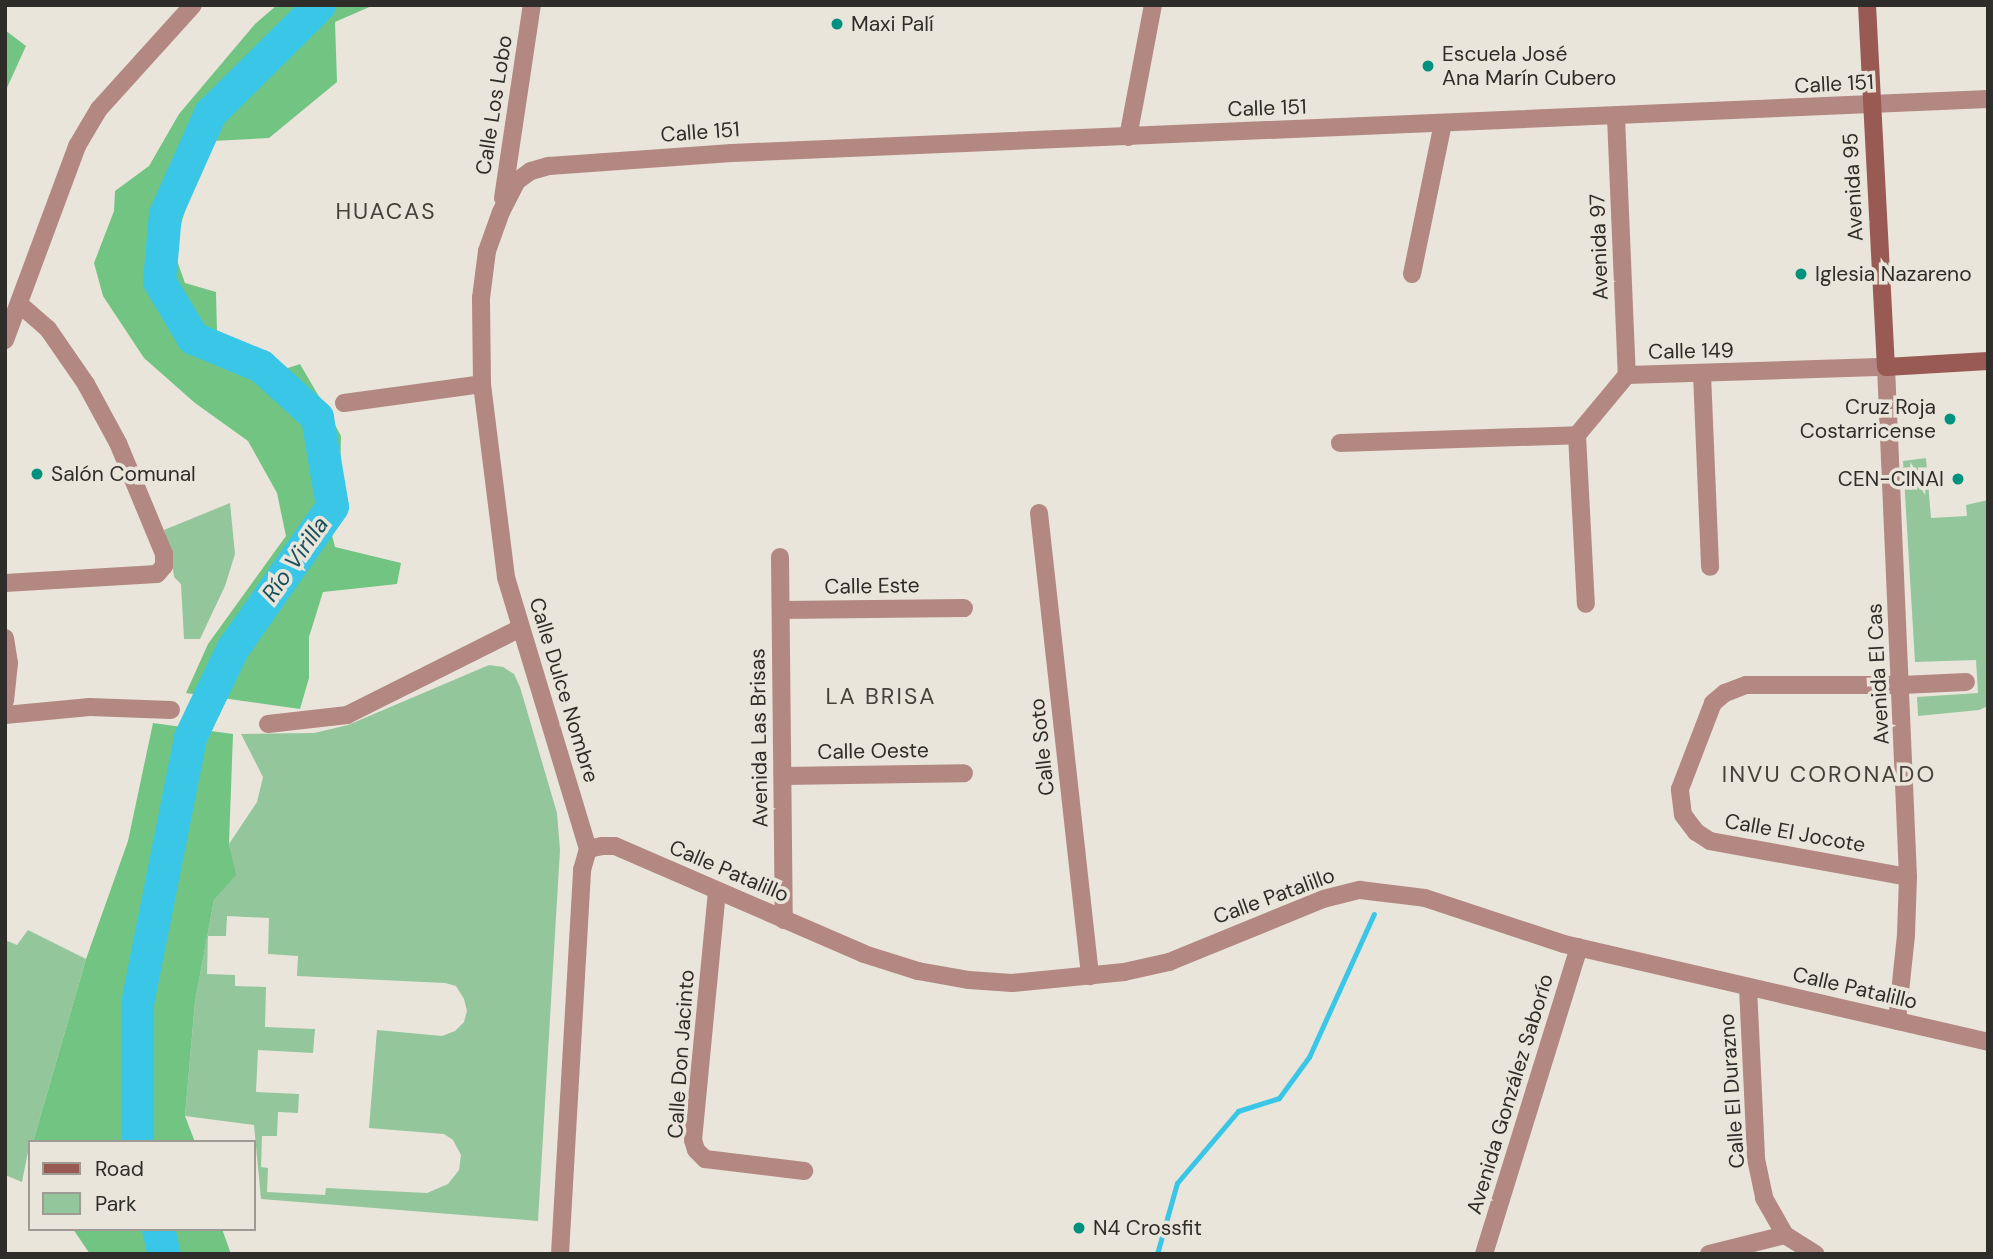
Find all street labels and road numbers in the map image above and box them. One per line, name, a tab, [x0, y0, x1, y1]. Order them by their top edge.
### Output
street label: Calle Los Lobo	[471, 33, 517, 177]
street label: Calle 151	[1794, 69, 1874, 99]
street label: Calle 151	[1227, 94, 1307, 122]
street label: Calle 151	[660, 117, 740, 147]
street label: Avenida 95	[1838, 132, 1868, 242]
street label: Avenida 97	[1585, 193, 1613, 301]
street label: Calle 149	[1648, 338, 1734, 364]
street label: Calle Este	[824, 573, 920, 599]
street label: Calle Dulce Nombre	[524, 594, 604, 786]
street label: Avenida El Cas	[1862, 603, 1894, 745]
street label: Avenida Las Brisas	[745, 648, 773, 828]
street label: Calle Soto	[1024, 697, 1060, 797]
street label: Calle Oeste	[817, 737, 929, 765]
street label: Calle El Jocote	[1723, 808, 1867, 858]
street label: Calle Patalillo	[665, 835, 793, 907]
street label: Calle Patalillo	[1210, 862, 1338, 930]
street label: Calle Patalillo	[1790, 961, 1920, 1015]
street label: Calle Don Jacinto	[663, 969, 699, 1139]
street label: Avenida González Saborío	[1461, 971, 1559, 1217]
street label: Calle El Durazno	[1714, 1013, 1750, 1169]

